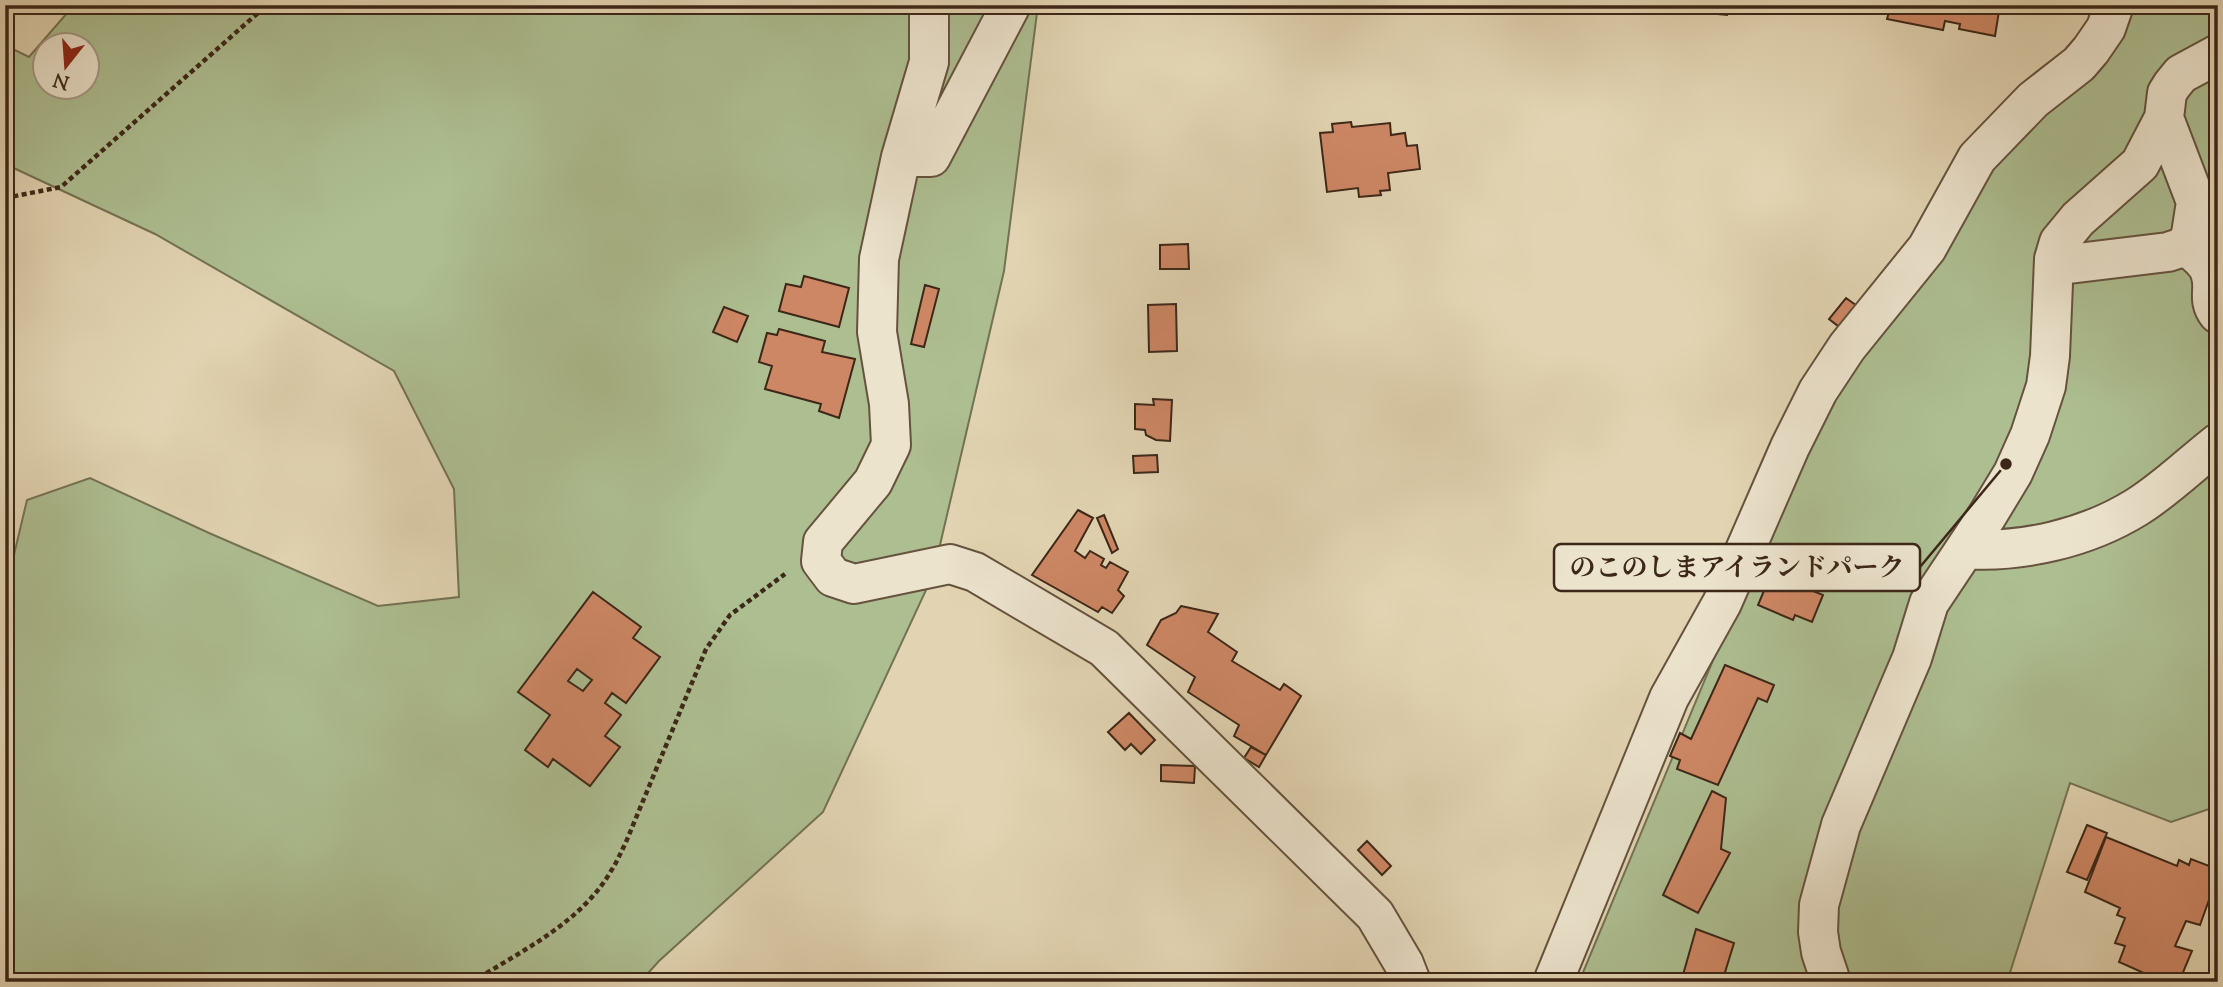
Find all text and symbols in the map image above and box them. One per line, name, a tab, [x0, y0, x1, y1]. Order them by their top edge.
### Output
north arrow	[32, 32, 102, 102]
text: N	[51, 65, 73, 95]
callout: のこのしまアイランドパーク	[1554, 544, 1920, 591]
text: のこのしまアイランドパーク	[1569, 551, 1905, 588]

